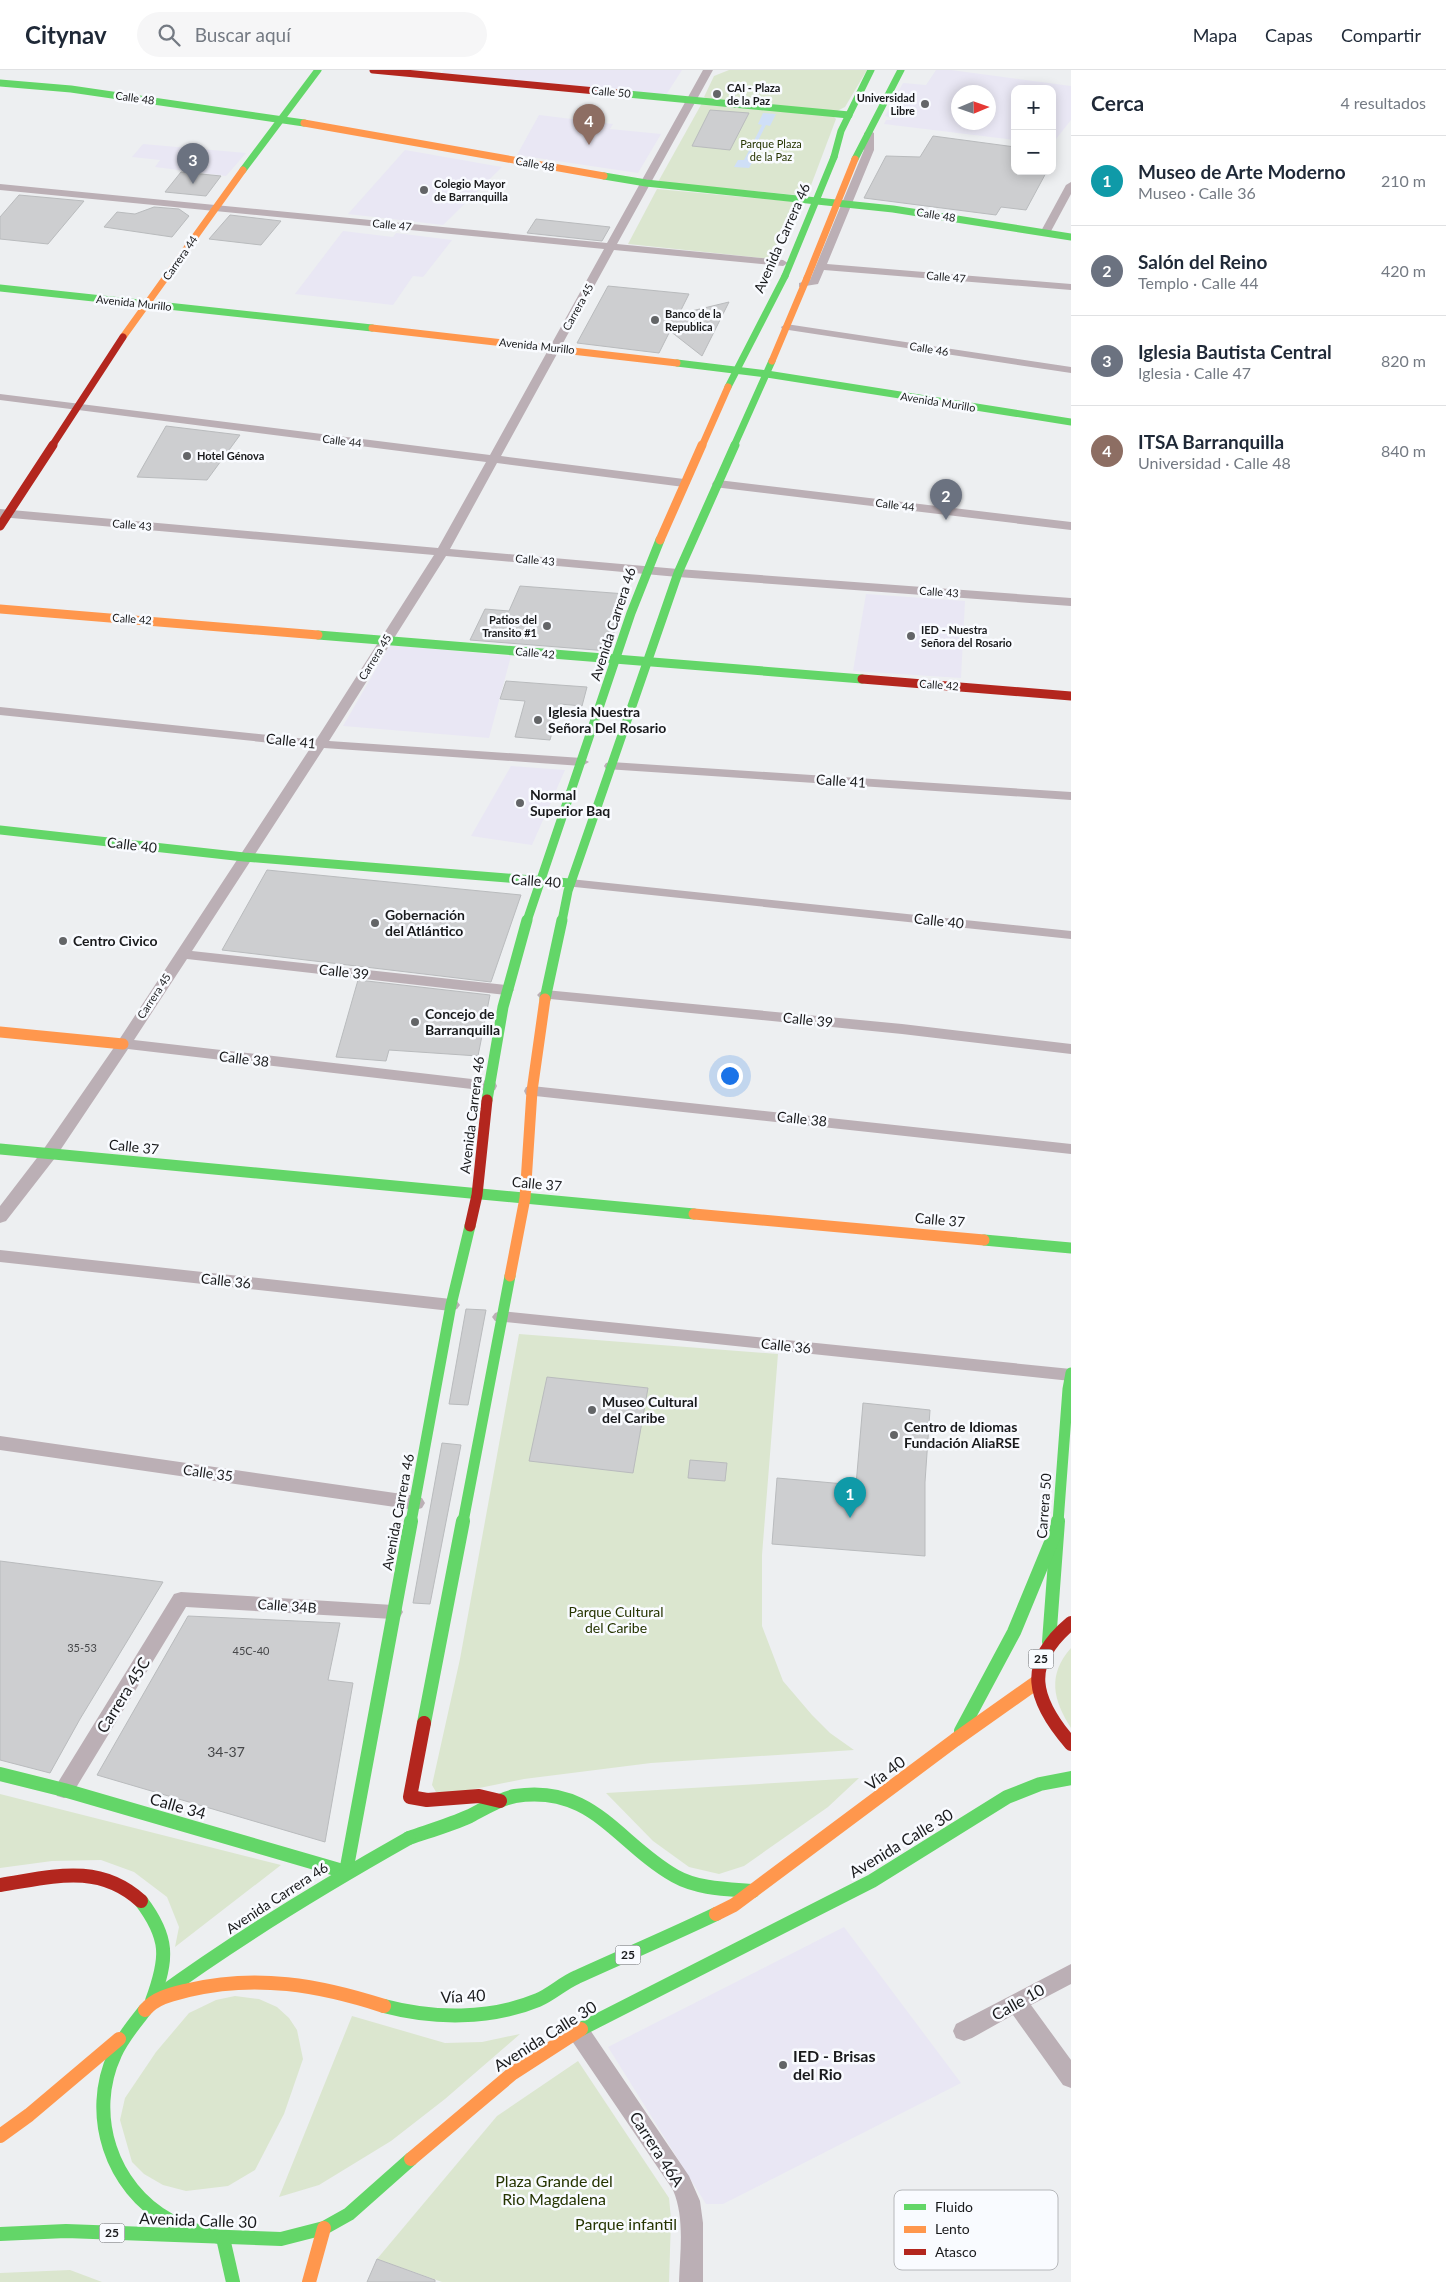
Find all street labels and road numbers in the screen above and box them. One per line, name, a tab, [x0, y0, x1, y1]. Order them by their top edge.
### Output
street label: Calle 50	[591, 83, 632, 100]
street label: Calle 48	[115, 88, 155, 107]
street label: Calle 48	[515, 154, 556, 173]
street label: Avenida Carrera 46	[750, 180, 813, 295]
street label: Calle 48	[916, 205, 957, 224]
street label: Calle 47	[372, 216, 412, 233]
street label: Carrera 44	[160, 232, 200, 282]
street label: Calle 47	[926, 268, 966, 285]
street label: Carrera 45	[559, 281, 596, 332]
street label: Avenida Murillo	[96, 292, 172, 313]
street label: Avenida Murillo	[499, 335, 575, 356]
street label: Calle 46	[909, 339, 950, 358]
street label: Avenida Murillo	[900, 389, 977, 414]
street label: Calle 44	[322, 432, 363, 449]
street label: Calle 44	[875, 496, 916, 513]
street label: Calle 43	[112, 516, 152, 533]
street label: Calle 43	[515, 551, 555, 568]
street label: Avenida Carrera 46	[586, 565, 639, 683]
street label: Calle 43	[919, 584, 959, 599]
street label: Calle 42	[112, 611, 152, 626]
street label: Carrera 45	[355, 632, 394, 682]
street label: Calle 42	[515, 644, 555, 661]
street label: Calle 42	[919, 677, 959, 692]
street label: Calle 41	[265, 729, 317, 752]
street label: Calle 41	[815, 770, 867, 791]
street label: Calle 40	[106, 833, 158, 856]
street label: Calle 40	[510, 870, 562, 891]
street label: Calle 40	[913, 909, 965, 932]
street label: Calle 39	[318, 960, 370, 983]
street label: Carrera 45	[134, 971, 173, 1021]
street label: Calle 39	[782, 1008, 834, 1031]
street label: Calle 38	[218, 1047, 270, 1070]
street label: Avenida Carrera 46	[456, 1055, 487, 1175]
street label: Calle 38	[776, 1107, 828, 1130]
street label: Calle 37	[108, 1135, 160, 1158]
street label: Calle 37	[511, 1173, 563, 1194]
street label: Calle 37	[914, 1209, 966, 1230]
street label: Calle 36	[200, 1269, 252, 1292]
street label: Calle 36	[760, 1334, 812, 1357]
street label: Avenida Carrera 46	[378, 1452, 417, 1572]
street label: Calle 35	[182, 1461, 234, 1484]
street label: Carrera 50	[1033, 1473, 1054, 1539]
street label: Calle 34B	[257, 1595, 317, 1616]
road number: 25	[1028, 1650, 1054, 1668]
street label: Carrera 45C	[92, 1653, 153, 1736]
street label: Vía 40	[861, 1751, 908, 1794]
street label: Calle 34	[148, 1788, 208, 1823]
street label: Avenida Calle 30	[845, 1804, 956, 1881]
street label: Avenida Carrera 46	[223, 1858, 331, 1937]
road number: 25	[616, 1946, 640, 1964]
street label: Calle 10	[988, 1979, 1047, 2024]
street label: Vía 40	[440, 1985, 486, 2006]
street label: Avenida Calle 30	[490, 1996, 600, 2075]
street label: Carrera 46A	[626, 2108, 689, 2190]
street label: Avenida Calle 30	[139, 2208, 257, 2231]
road number: 25	[100, 2224, 124, 2242]

